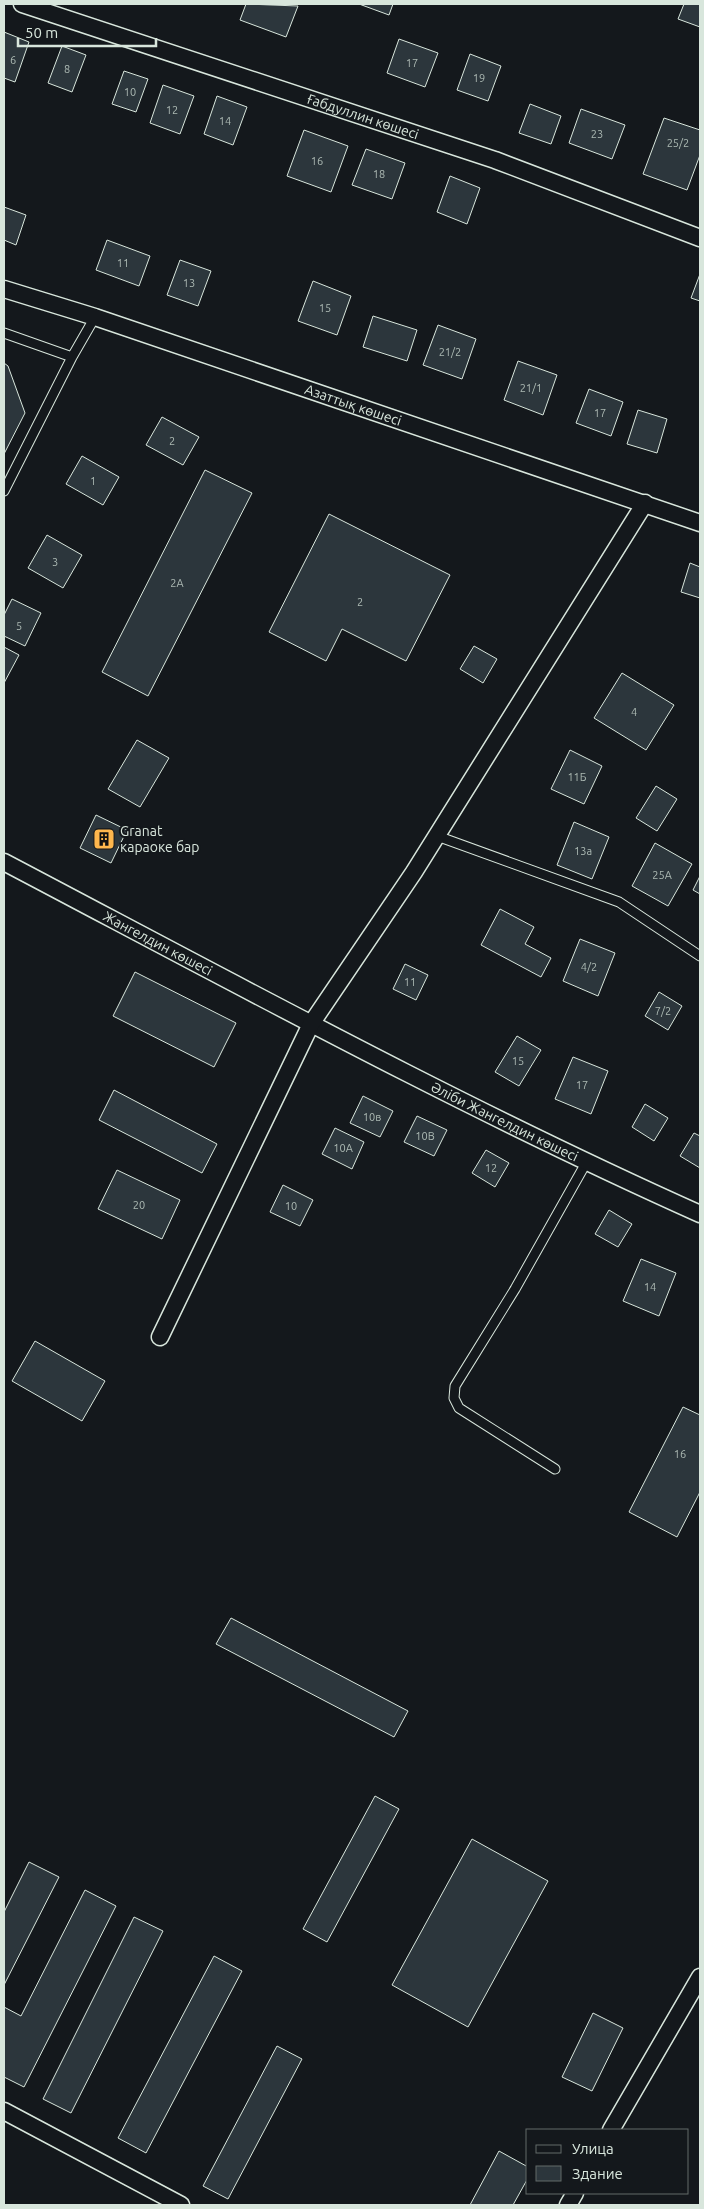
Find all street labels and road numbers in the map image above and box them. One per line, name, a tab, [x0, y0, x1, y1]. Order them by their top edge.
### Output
street label: Ғабдуллин көшесі	[305, 91, 421, 142]
street label: Азаттық көшесі	[303, 381, 404, 429]
street label: Жангелдин көшесі	[101, 908, 215, 979]
street label: Әліби Жангелдин көшесі	[428, 1079, 581, 1165]

